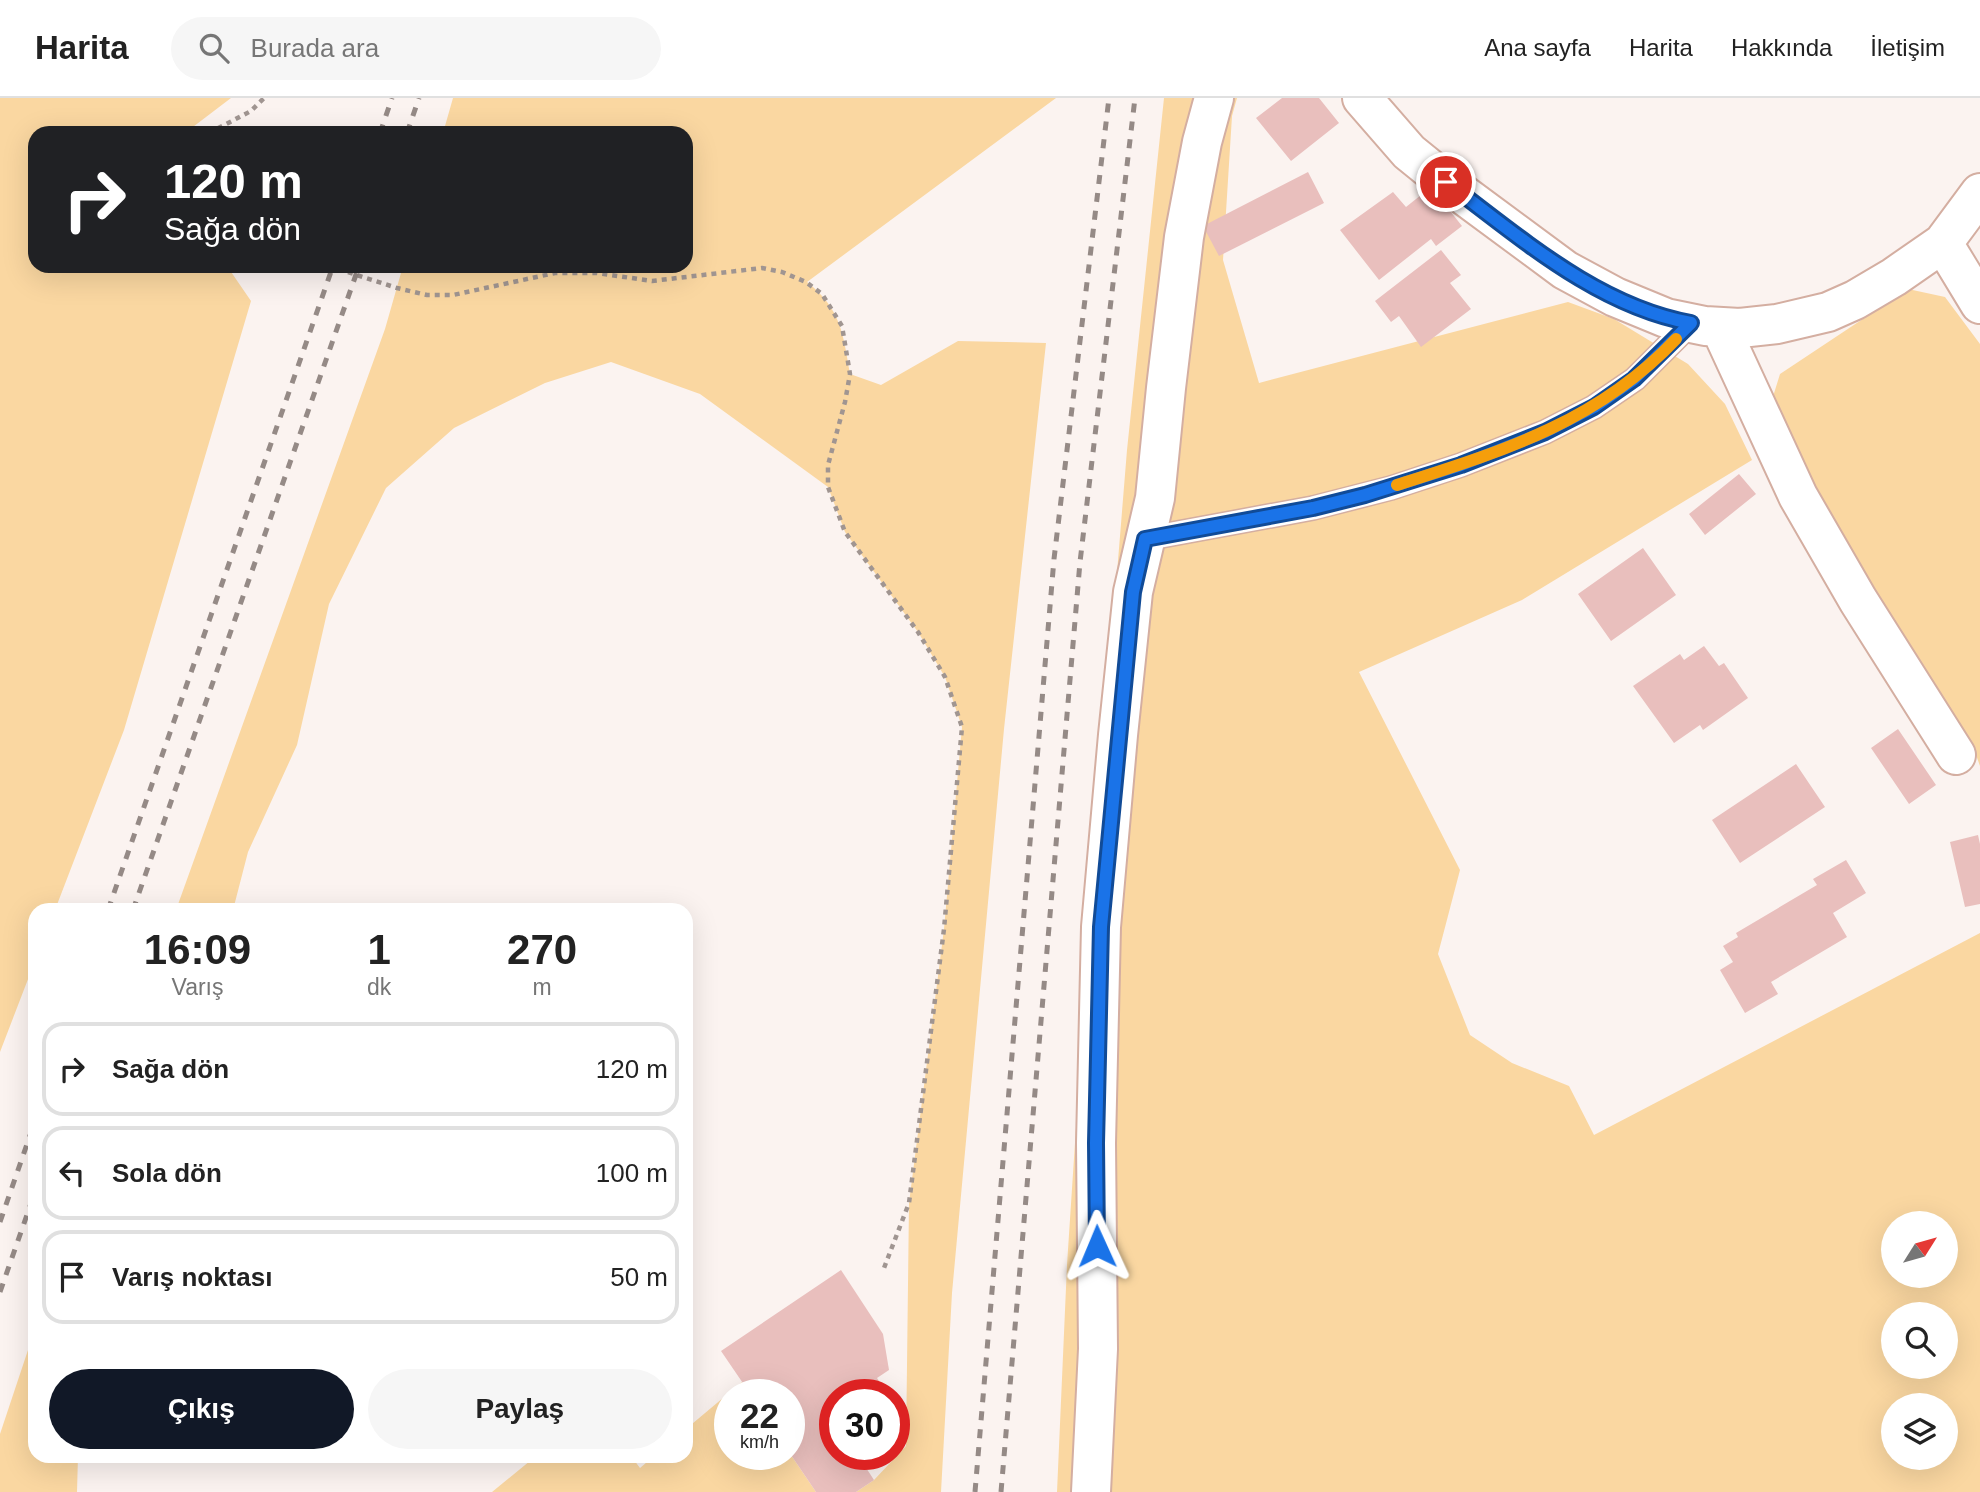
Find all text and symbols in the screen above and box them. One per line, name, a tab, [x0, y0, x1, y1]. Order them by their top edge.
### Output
search box	[171, 17, 661, 80]
text: Harita	[35, 29, 129, 66]
icon: search	[195, 29, 233, 67]
text: Burada ara	[251, 33, 379, 63]
text: Ana sayfa	[1484, 34, 1591, 61]
text: Harita	[1629, 34, 1693, 61]
text: Hakkında	[1731, 34, 1832, 61]
text: İletişim	[1870, 34, 1945, 61]
pin	[1416, 152, 1476, 212]
icon: right	[49, 154, 140, 245]
text: 120 m	[164, 154, 303, 208]
icon: arrive	[1427, 163, 1465, 201]
text: Sağa dön	[164, 211, 301, 247]
text: 16:09	[144, 926, 251, 973]
text: 1	[367, 926, 391, 973]
text: 270	[507, 926, 577, 973]
text: Varış	[172, 974, 224, 1000]
text: dk	[367, 974, 391, 1000]
text: m	[533, 974, 552, 1000]
icon: right	[53, 1050, 91, 1088]
text: Sağa dön	[112, 1054, 229, 1084]
text: 120 m	[596, 1054, 668, 1084]
icon: left	[53, 1154, 91, 1192]
text: Sola dön	[112, 1158, 222, 1188]
text: 100 m	[596, 1158, 668, 1188]
position arrow	[1060, 1209, 1134, 1283]
north arrow	[1881, 1211, 1958, 1288]
map controls	[1881, 1211, 1958, 1470]
icon: arrive	[53, 1258, 91, 1296]
text: Varış noktası	[112, 1262, 272, 1292]
text: 50 m	[610, 1262, 668, 1292]
button: search	[1881, 1302, 1958, 1379]
button: Çıkış	[49, 1369, 354, 1449]
button: Paylaş	[368, 1369, 672, 1449]
speed limit sign: 30	[819, 1379, 910, 1470]
button: layers	[1881, 1393, 1958, 1470]
text: 22	[740, 1396, 779, 1435]
text: km/h	[740, 1432, 779, 1452]

